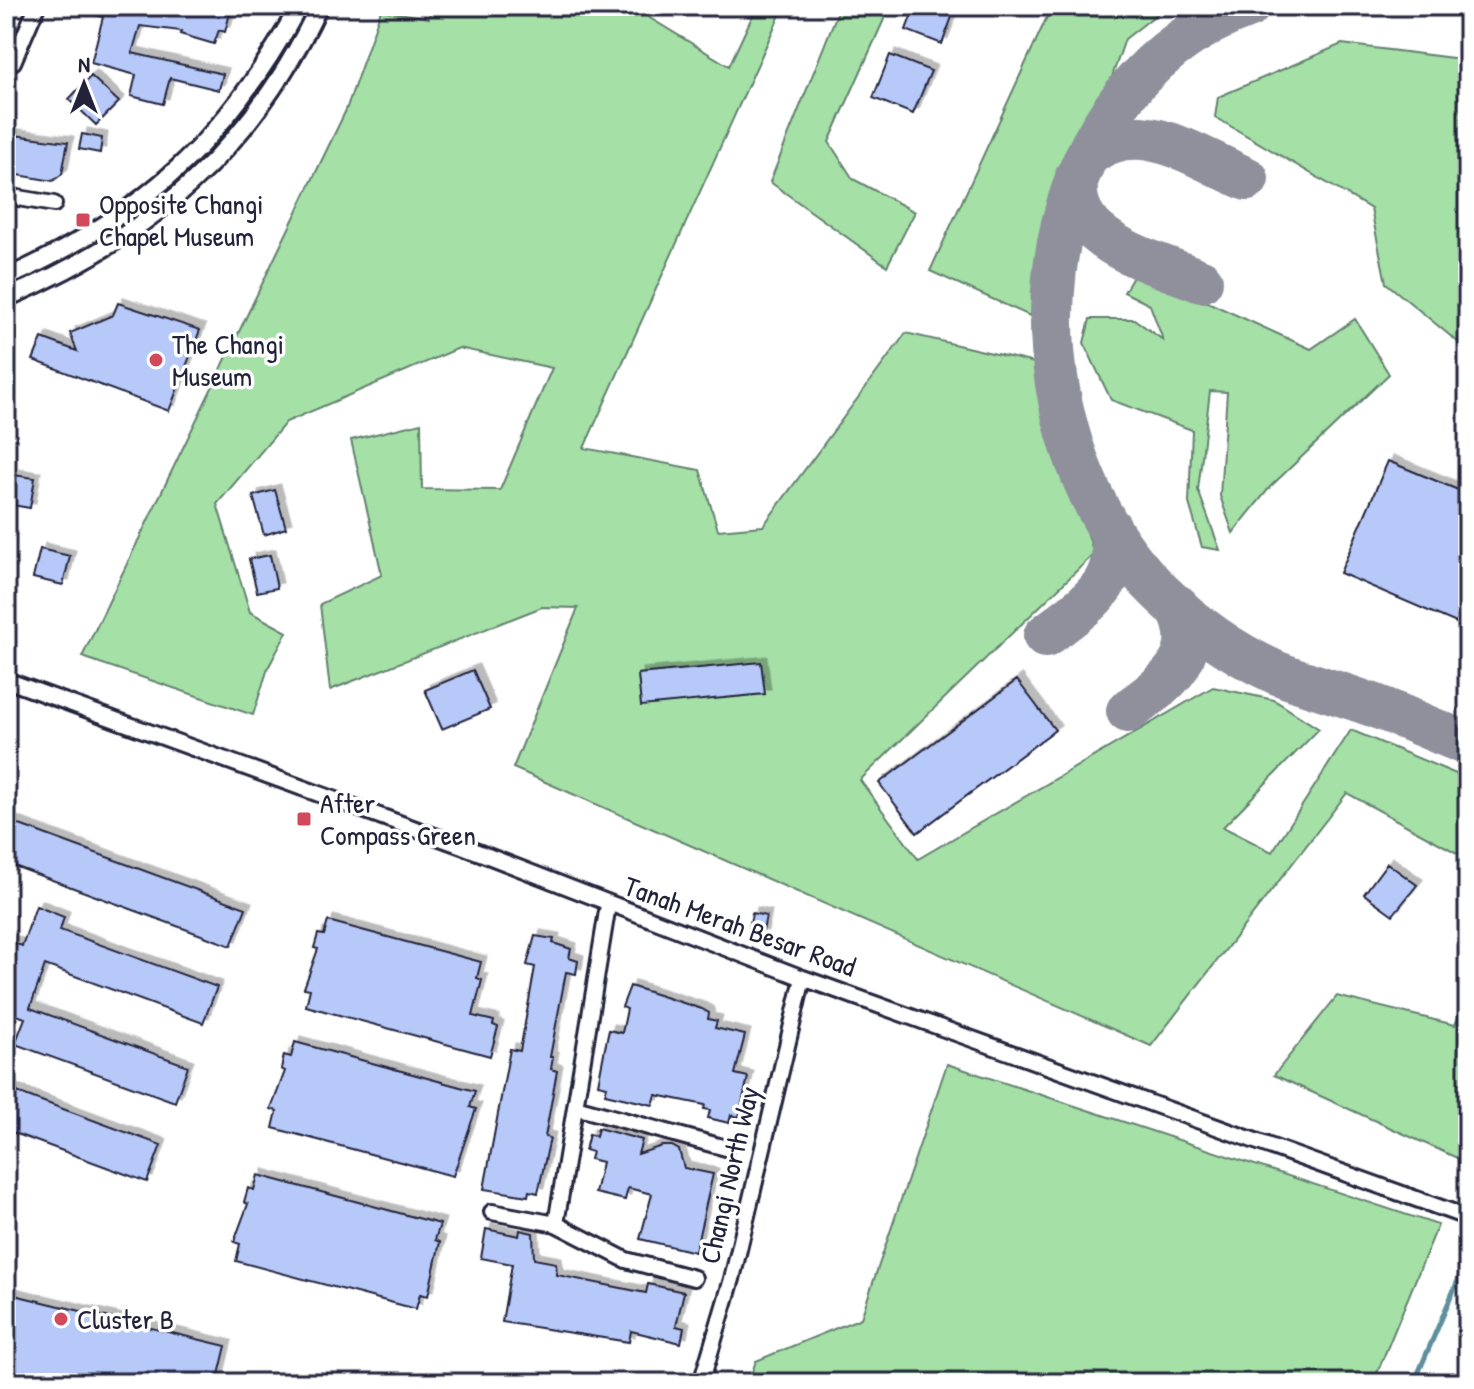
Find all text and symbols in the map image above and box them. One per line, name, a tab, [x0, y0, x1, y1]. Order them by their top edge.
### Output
north arrow	[44, 44, 124, 124]
text: N	[78, 49, 90, 79]
place label: Opposite Changi Chapel Museum	[99, 185, 264, 255]
marker: Opposite Changi Chapel Museum	[74, 211, 92, 229]
place label: The Changi Museum	[172, 325, 284, 395]
marker: The Changi Museum	[147, 351, 165, 369]
place label: After Compass Green	[320, 784, 476, 854]
marker: After Compass Green	[295, 810, 313, 828]
street label: Tanah Merah Besar Road	[619, 866, 861, 986]
street label: Changi North Way	[690, 1083, 768, 1267]
place label: Cluster B	[77, 1300, 174, 1338]
marker: Cluster B	[52, 1310, 70, 1328]

